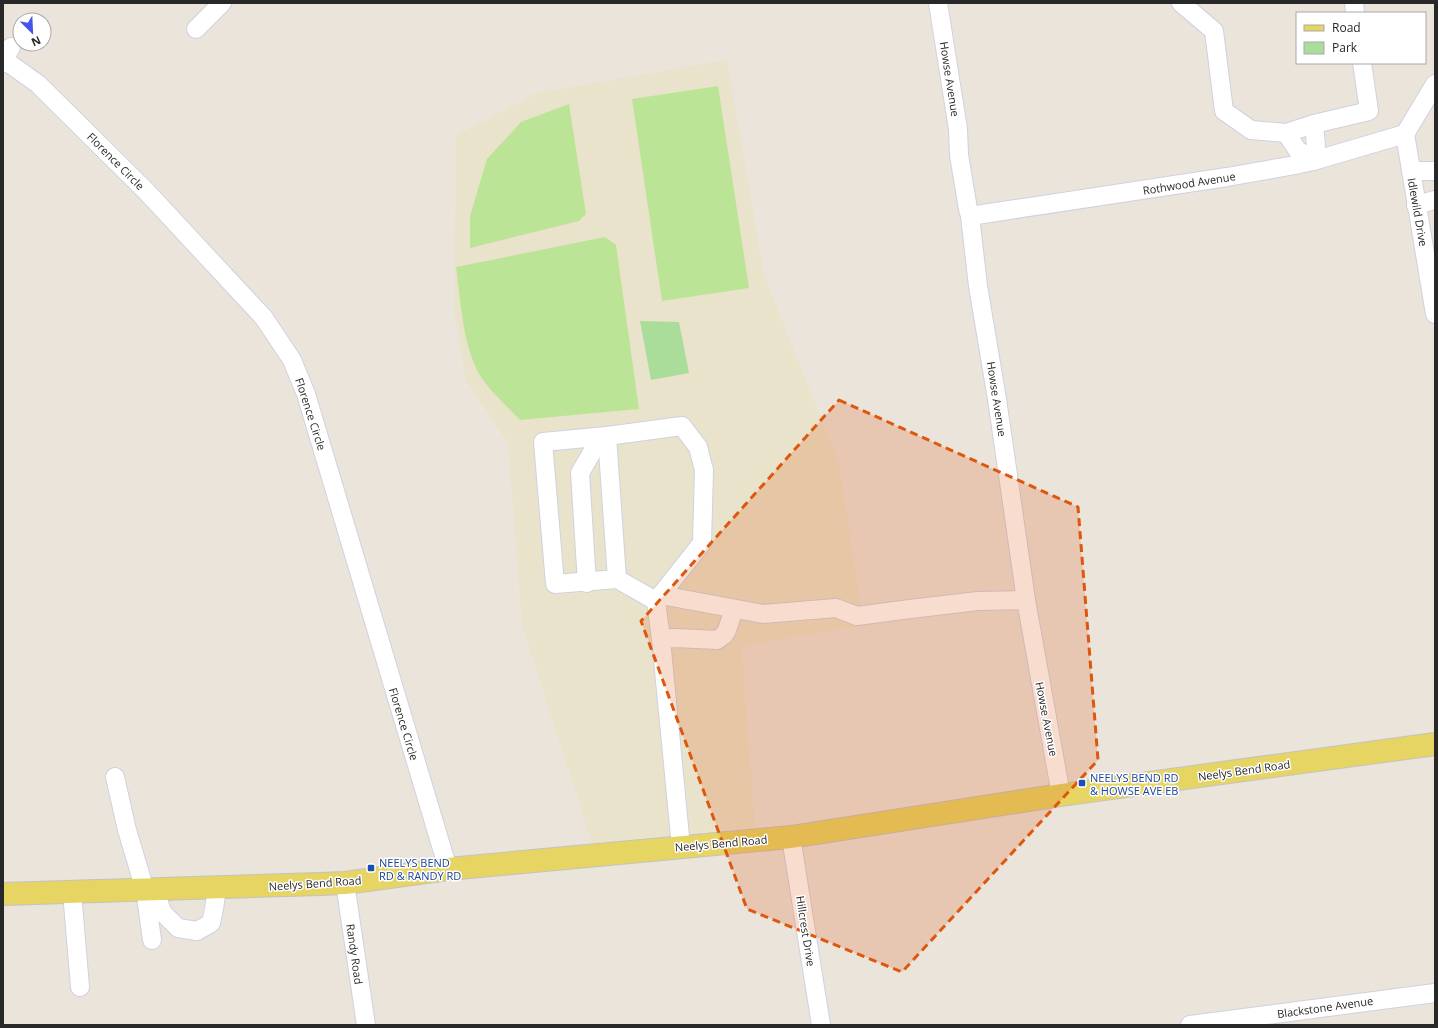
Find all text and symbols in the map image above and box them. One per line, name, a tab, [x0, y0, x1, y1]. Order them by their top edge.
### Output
north arrow	[12, 12, 52, 52]
legend	[1296, 12, 1426, 64]
text: Road	[1332, 19, 1361, 36]
text: N	[29, 33, 43, 50]
text: Park	[1332, 39, 1358, 56]
street label: Howse Avenue	[937, 40, 963, 118]
street label: Florence Circle	[84, 129, 148, 193]
street label: Rothwood Avenue	[1142, 168, 1236, 198]
street label: Idlewild Drive	[1405, 177, 1431, 247]
street label: Howse Avenue	[984, 360, 1010, 438]
street label: Florence Circle	[292, 376, 330, 452]
street label: Howse Avenue	[1032, 680, 1062, 758]
street label: Florence Circle	[386, 686, 422, 762]
street label: Neelys Bend Road	[1197, 756, 1291, 784]
place label: NEELYS BEND RD & HOWSE AVE EB	[1090, 770, 1178, 798]
marker: NEELYS BEND RD & HOWSE AVE EB	[1077, 778, 1087, 788]
street label: Neelys Bend Road	[674, 831, 768, 855]
place label: NEELYS BEND RD & RANDY RD	[379, 855, 461, 883]
marker: NEELYS BEND RD & RANDY RD	[366, 863, 376, 873]
street label: Neelys Bend Road	[268, 872, 362, 894]
street label: Hillcrest Drive	[793, 895, 819, 967]
street label: Randy Road	[343, 923, 367, 985]
street label: Blackstone Avenue	[1276, 993, 1374, 1021]

